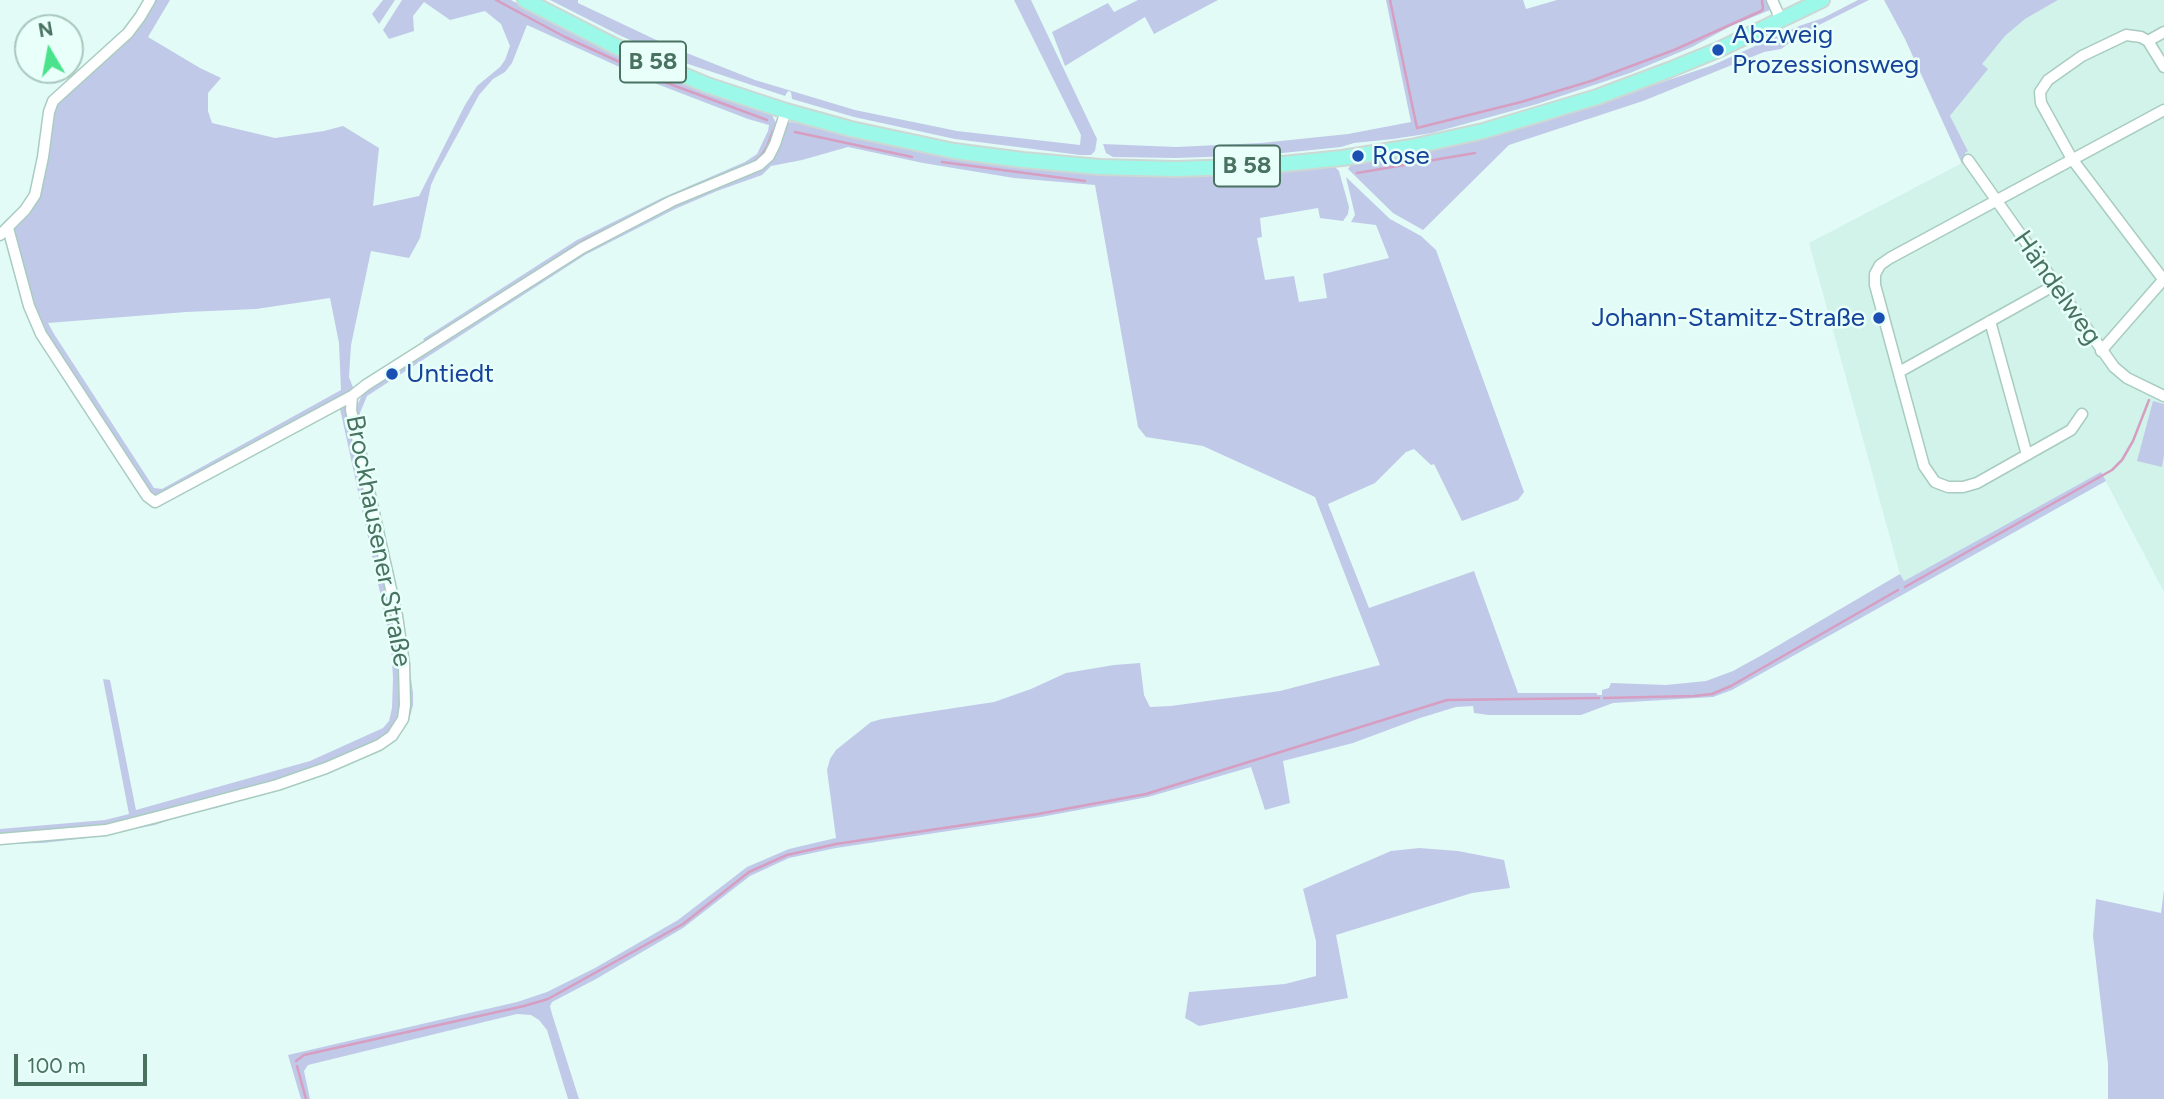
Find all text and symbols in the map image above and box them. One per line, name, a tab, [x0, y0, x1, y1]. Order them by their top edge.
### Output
north arrow	[14, 14, 84, 84]
text: N	[36, 17, 55, 42]
place label: Abzweig Prozessionsweg	[1732, 19, 1919, 80]
road number: B 58	[620, 42, 686, 82]
marker: Abzweig Prozessionsweg	[1710, 42, 1726, 58]
place label: Rose	[1372, 140, 1430, 172]
road number: B 58	[1214, 146, 1280, 186]
marker: Rose	[1350, 148, 1366, 164]
street label: Händelweg	[2006, 225, 2108, 351]
place label: Johann-Stamitz-Straße	[1592, 302, 1865, 334]
marker: Johann-Stamitz-Straße	[1871, 310, 1887, 326]
place label: Untiedt	[406, 358, 494, 390]
marker: Untiedt	[384, 366, 400, 382]
street label: Brockhausener Straße	[338, 413, 418, 669]
scale bar	[18, 1040, 150, 1084]
text: 100 m	[27, 1053, 86, 1078]

